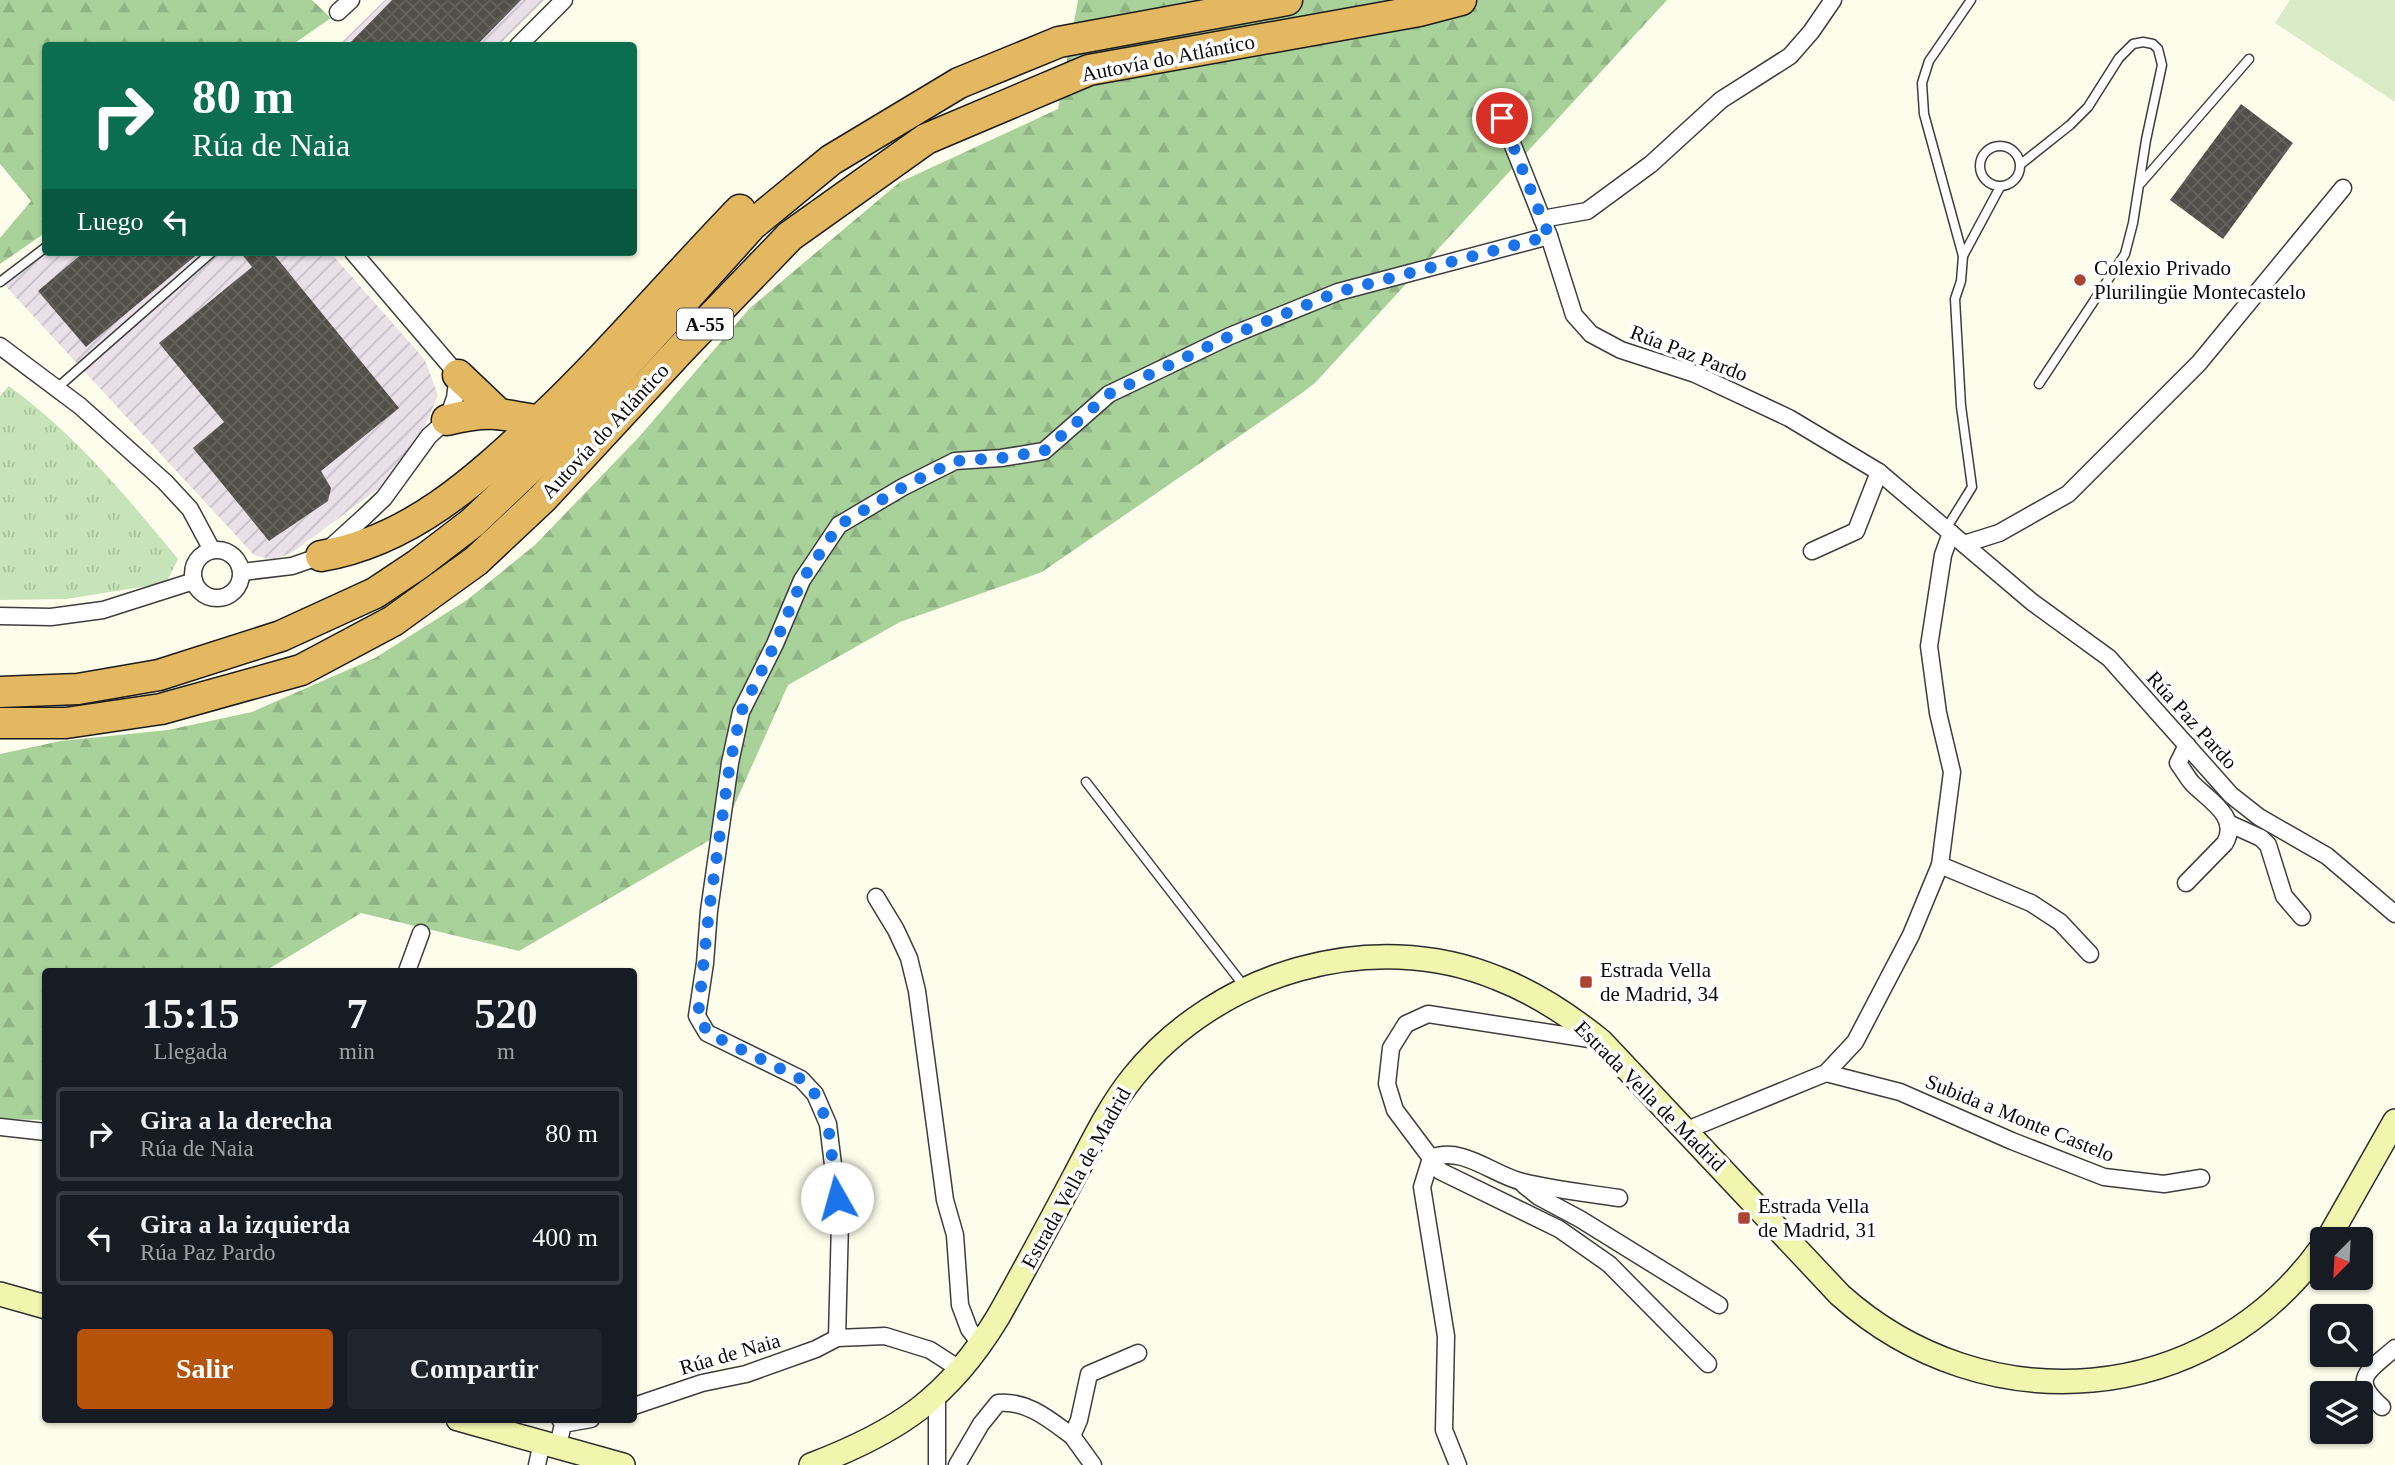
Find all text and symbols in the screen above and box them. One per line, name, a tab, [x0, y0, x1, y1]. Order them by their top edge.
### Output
street label: Autovía do Atlántico	[1079, 29, 1257, 87]
text: 80 m	[192, 69, 294, 124]
icon: right	[77, 70, 168, 161]
pin	[1472, 88, 1532, 148]
icon: arrive	[1483, 99, 1521, 137]
text: Rúa de Naia	[192, 127, 350, 163]
icon: left	[157, 203, 195, 241]
text: Luego	[77, 207, 143, 236]
place label: Colexio Privado Plurilingüe Montecastelo	[2094, 256, 2306, 304]
marker: Colexio Privado Plurilingüe Montecastelo	[2072, 272, 2088, 288]
road number: A-55	[677, 308, 733, 340]
street label: Rúa Paz Pardo	[1627, 320, 1751, 386]
street label: Autovía do Atlántico	[536, 358, 674, 504]
street label: Rúa Paz Pardo	[2142, 666, 2242, 774]
place label: Estrada Vella de Madrid, 34	[1600, 958, 1719, 1006]
marker: Estrada Vella de Madrid, 34	[1578, 974, 1594, 990]
text: 15:15	[142, 991, 240, 1037]
text: 7	[346, 991, 367, 1037]
text: 520	[474, 991, 537, 1037]
street label: Estrada Vella de Madrid	[1570, 1016, 1731, 1177]
text: Llegada	[154, 1039, 228, 1064]
text: min	[339, 1039, 375, 1064]
text: m	[497, 1039, 515, 1064]
street label: Subida a Monte Castelo	[1922, 1069, 2118, 1167]
street label: Estrada Vella de Madrid	[1016, 1083, 1136, 1273]
text: Gira a la derecha	[140, 1106, 332, 1135]
icon: right	[81, 1115, 119, 1153]
text: 80 m	[545, 1119, 598, 1148]
text: Rúa de Naia	[140, 1136, 254, 1161]
position arrow	[800, 1161, 874, 1235]
place label: Estrada Vella de Madrid, 31	[1758, 1194, 1876, 1242]
text: Gira a la izquierda	[140, 1210, 350, 1239]
marker: Estrada Vella de Madrid, 31	[1736, 1210, 1752, 1226]
icon: left	[81, 1219, 119, 1257]
text: 400 m	[532, 1223, 598, 1252]
north arrow	[2310, 1227, 2373, 1290]
map controls	[2310, 1227, 2373, 1444]
text: Rúa Paz Pardo	[140, 1240, 275, 1265]
button: search	[2310, 1304, 2373, 1367]
street label: Rúa de Naia	[677, 1328, 784, 1380]
button: Salir	[77, 1329, 333, 1409]
button: Compartir	[347, 1329, 602, 1409]
button: layers	[2310, 1381, 2373, 1444]

